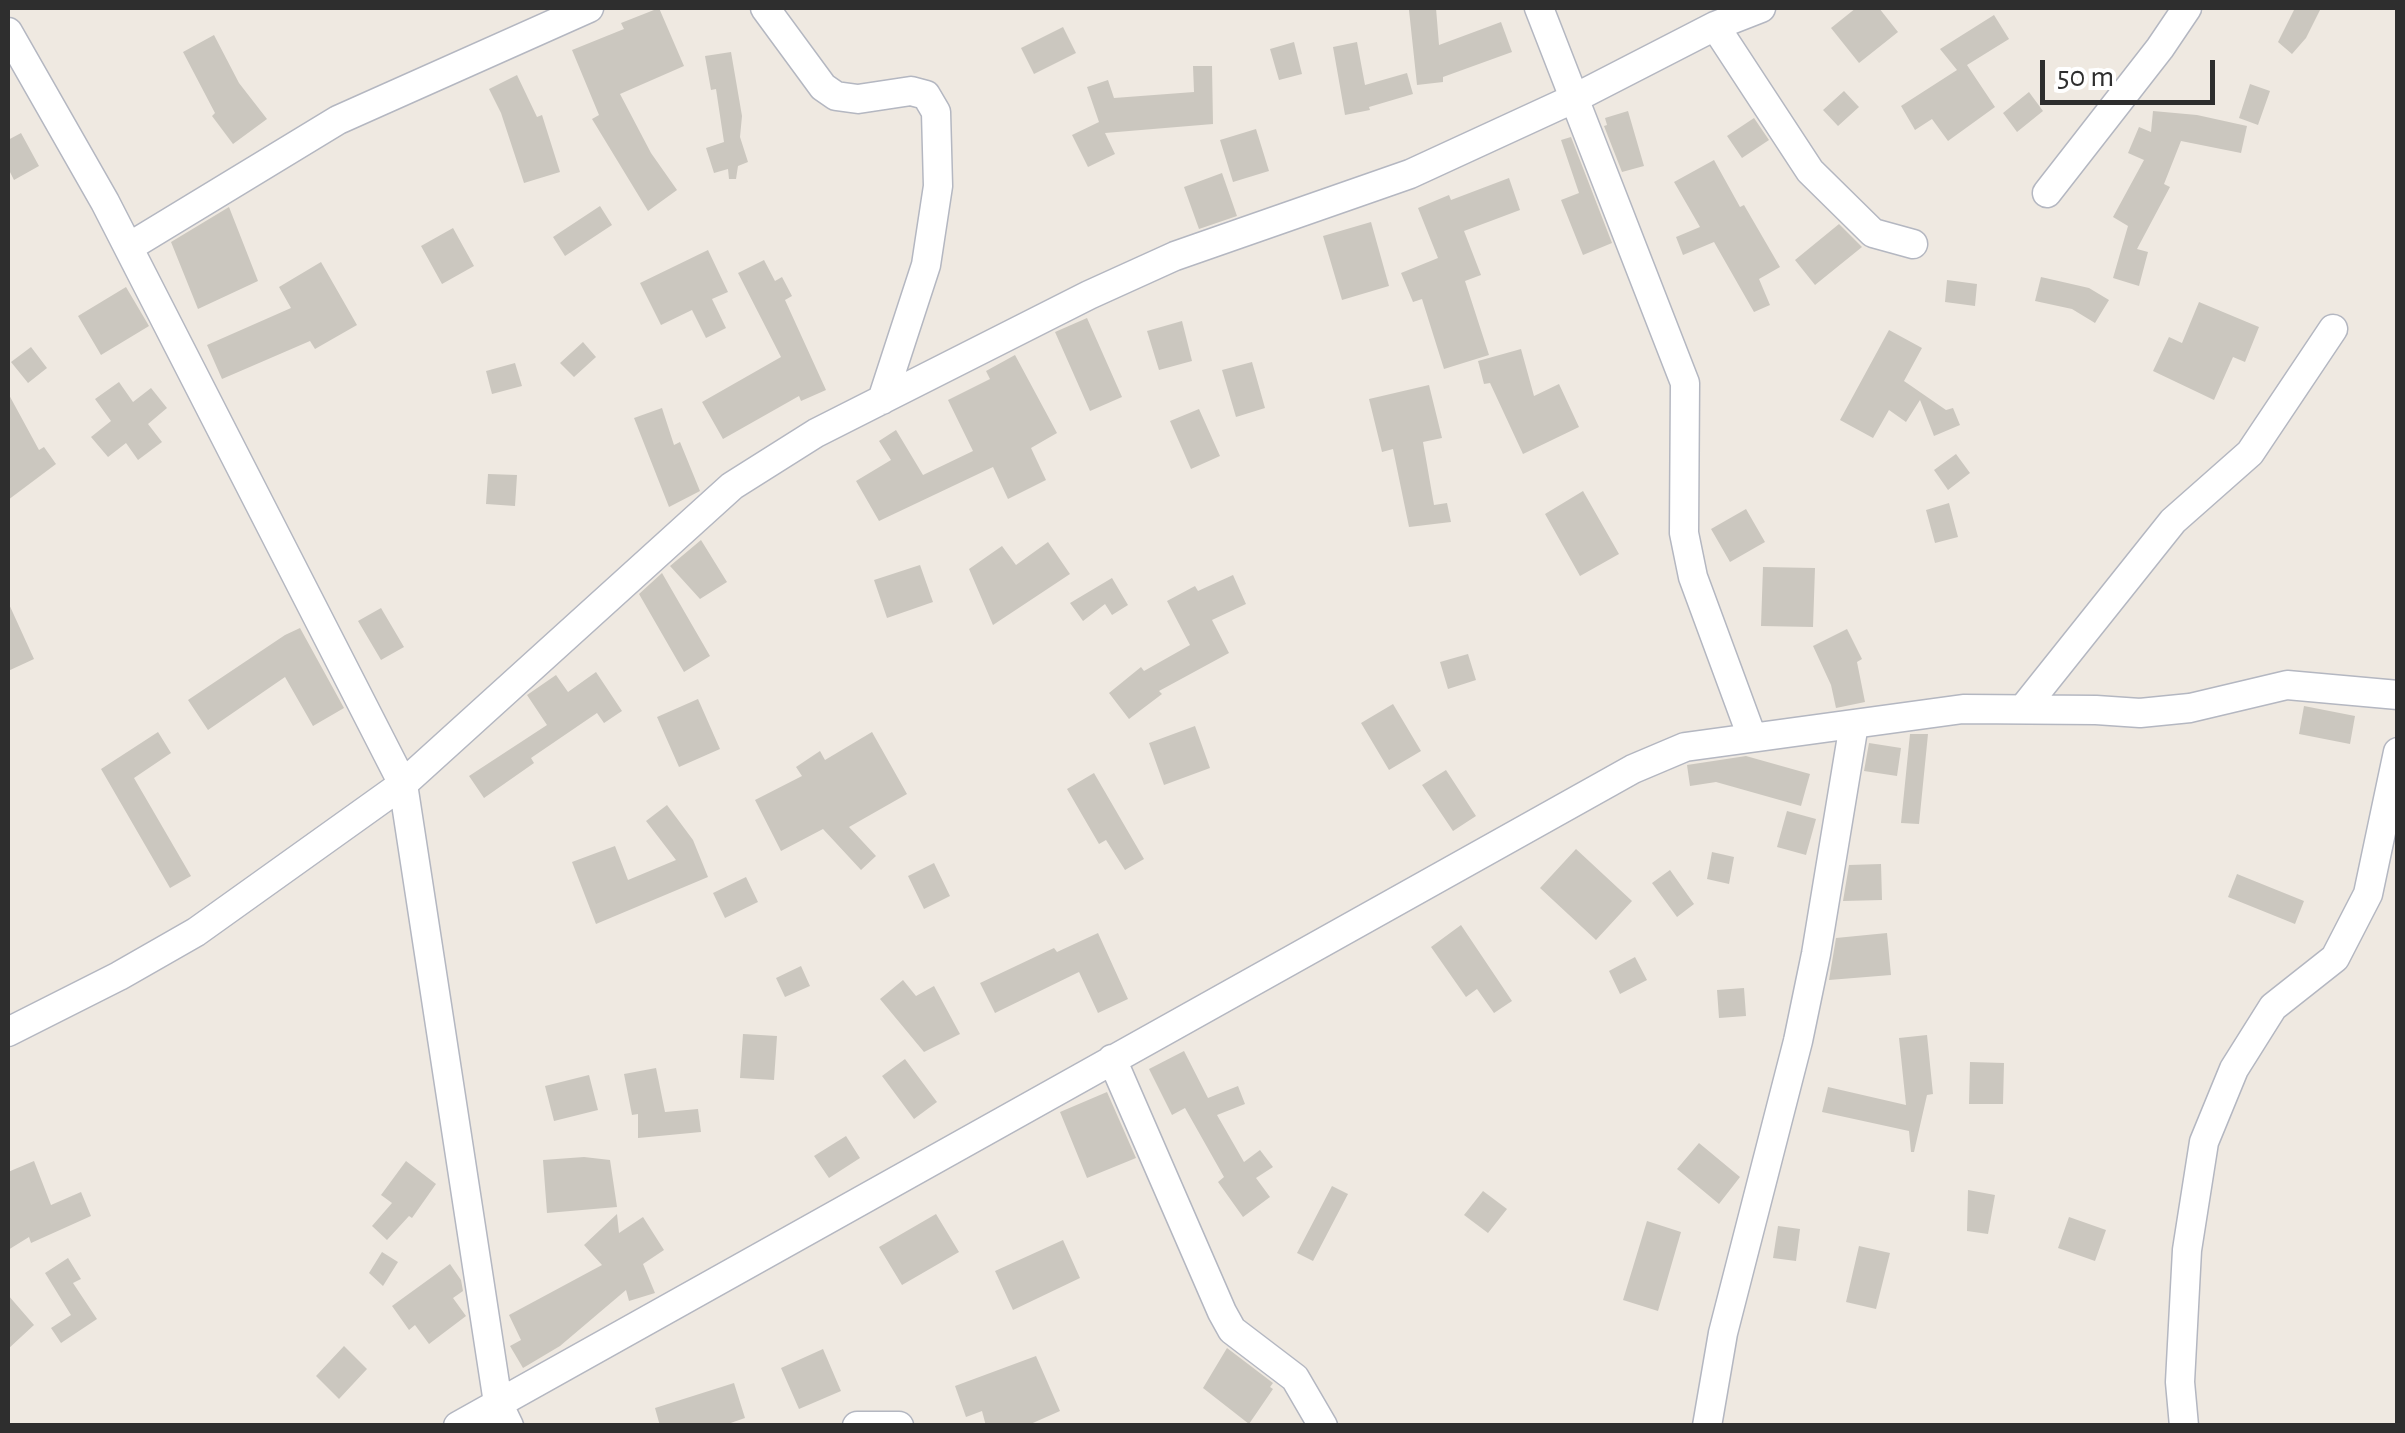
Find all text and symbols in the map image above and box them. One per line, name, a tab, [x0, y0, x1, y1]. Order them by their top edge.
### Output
scale bar	[2045, 40, 2220, 102]
text: 50 m	[2057, 62, 2114, 92]

